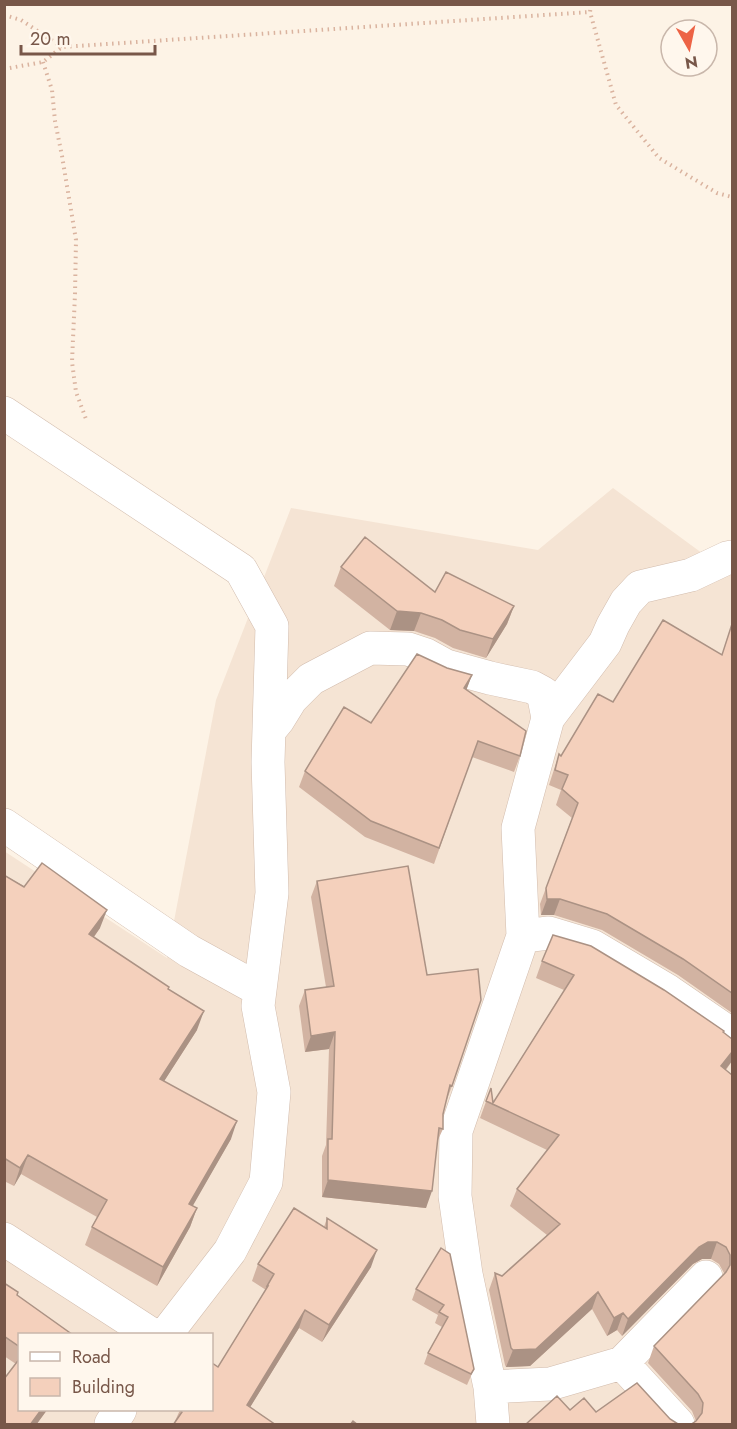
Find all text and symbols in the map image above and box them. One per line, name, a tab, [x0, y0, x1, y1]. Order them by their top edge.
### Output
scale bar	[21, 18, 154, 56]
north arrow	[659, 18, 719, 78]
text: 20 m	[30, 26, 70, 52]
text: N	[683, 50, 699, 75]
legend	[18, 1333, 213, 1411]
text: Road	[72, 1344, 111, 1370]
text: Building	[72, 1374, 135, 1400]

